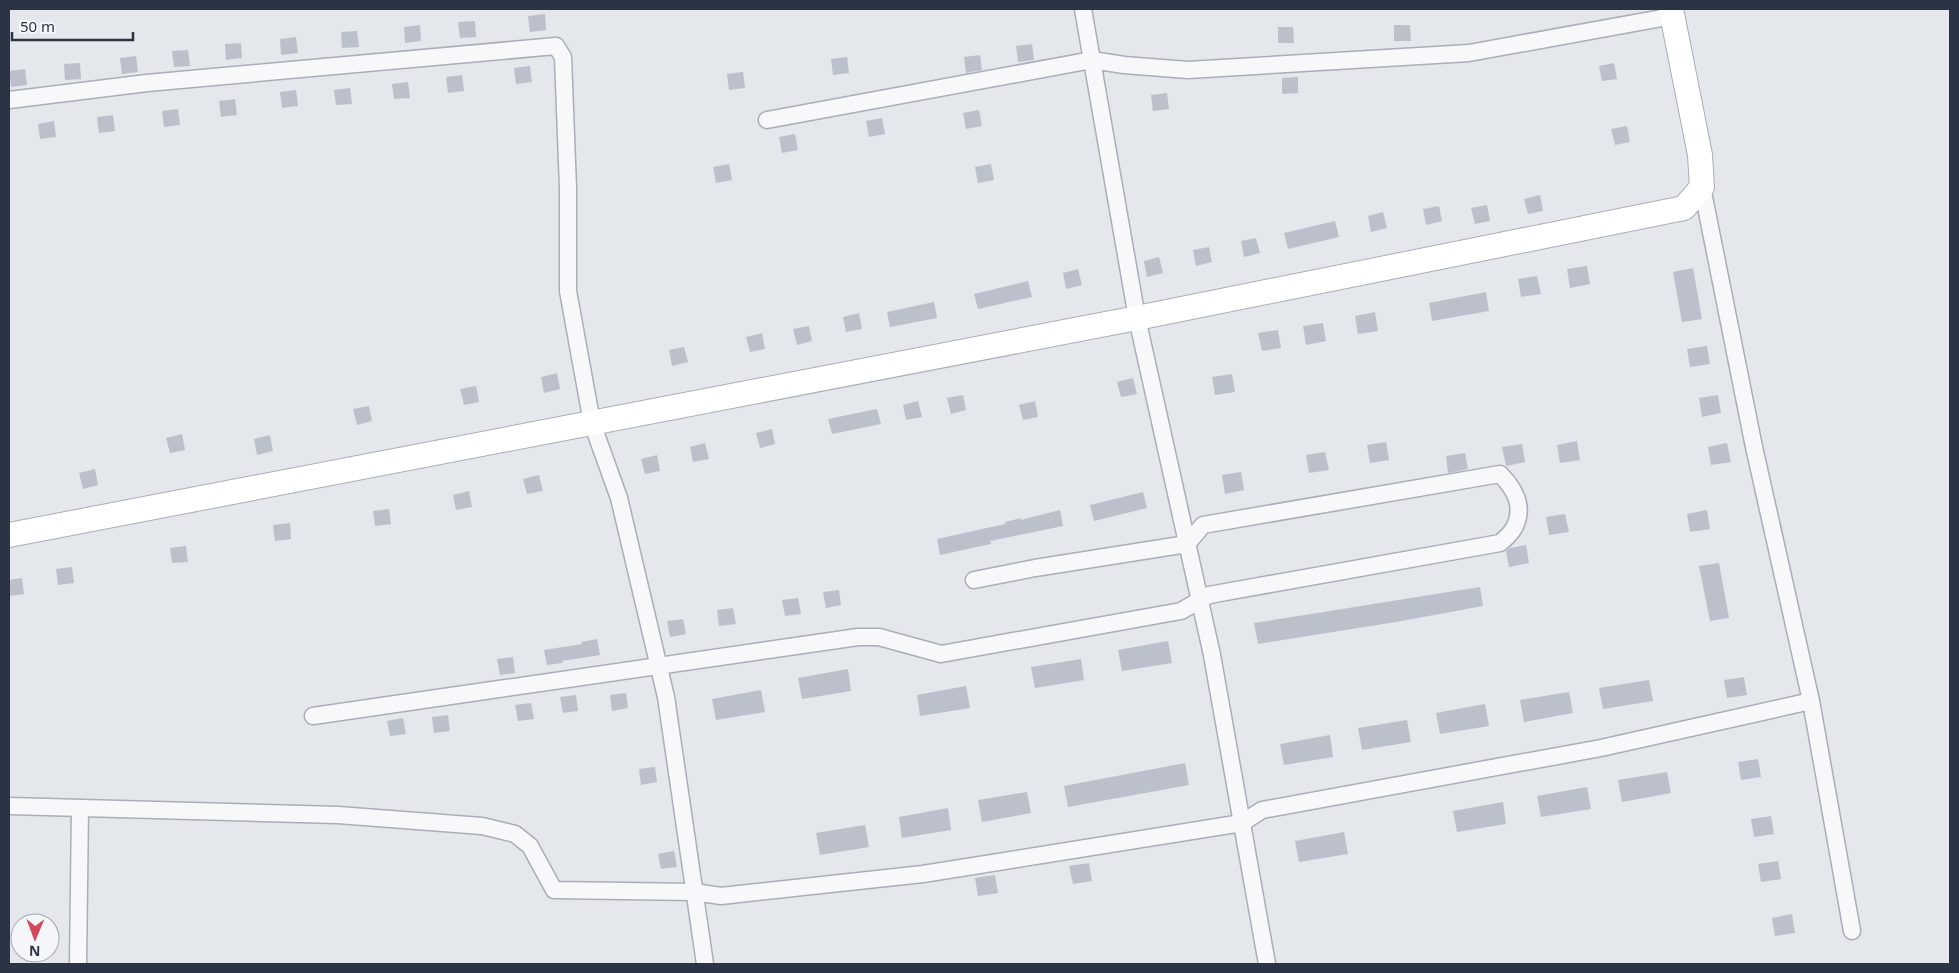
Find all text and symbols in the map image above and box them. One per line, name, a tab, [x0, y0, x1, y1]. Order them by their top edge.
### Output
scale bar	[12, 10, 134, 42]
text: 50 m	[20, 16, 55, 36]
north arrow	[10, 913, 60, 963]
text: N	[29, 942, 41, 961]

